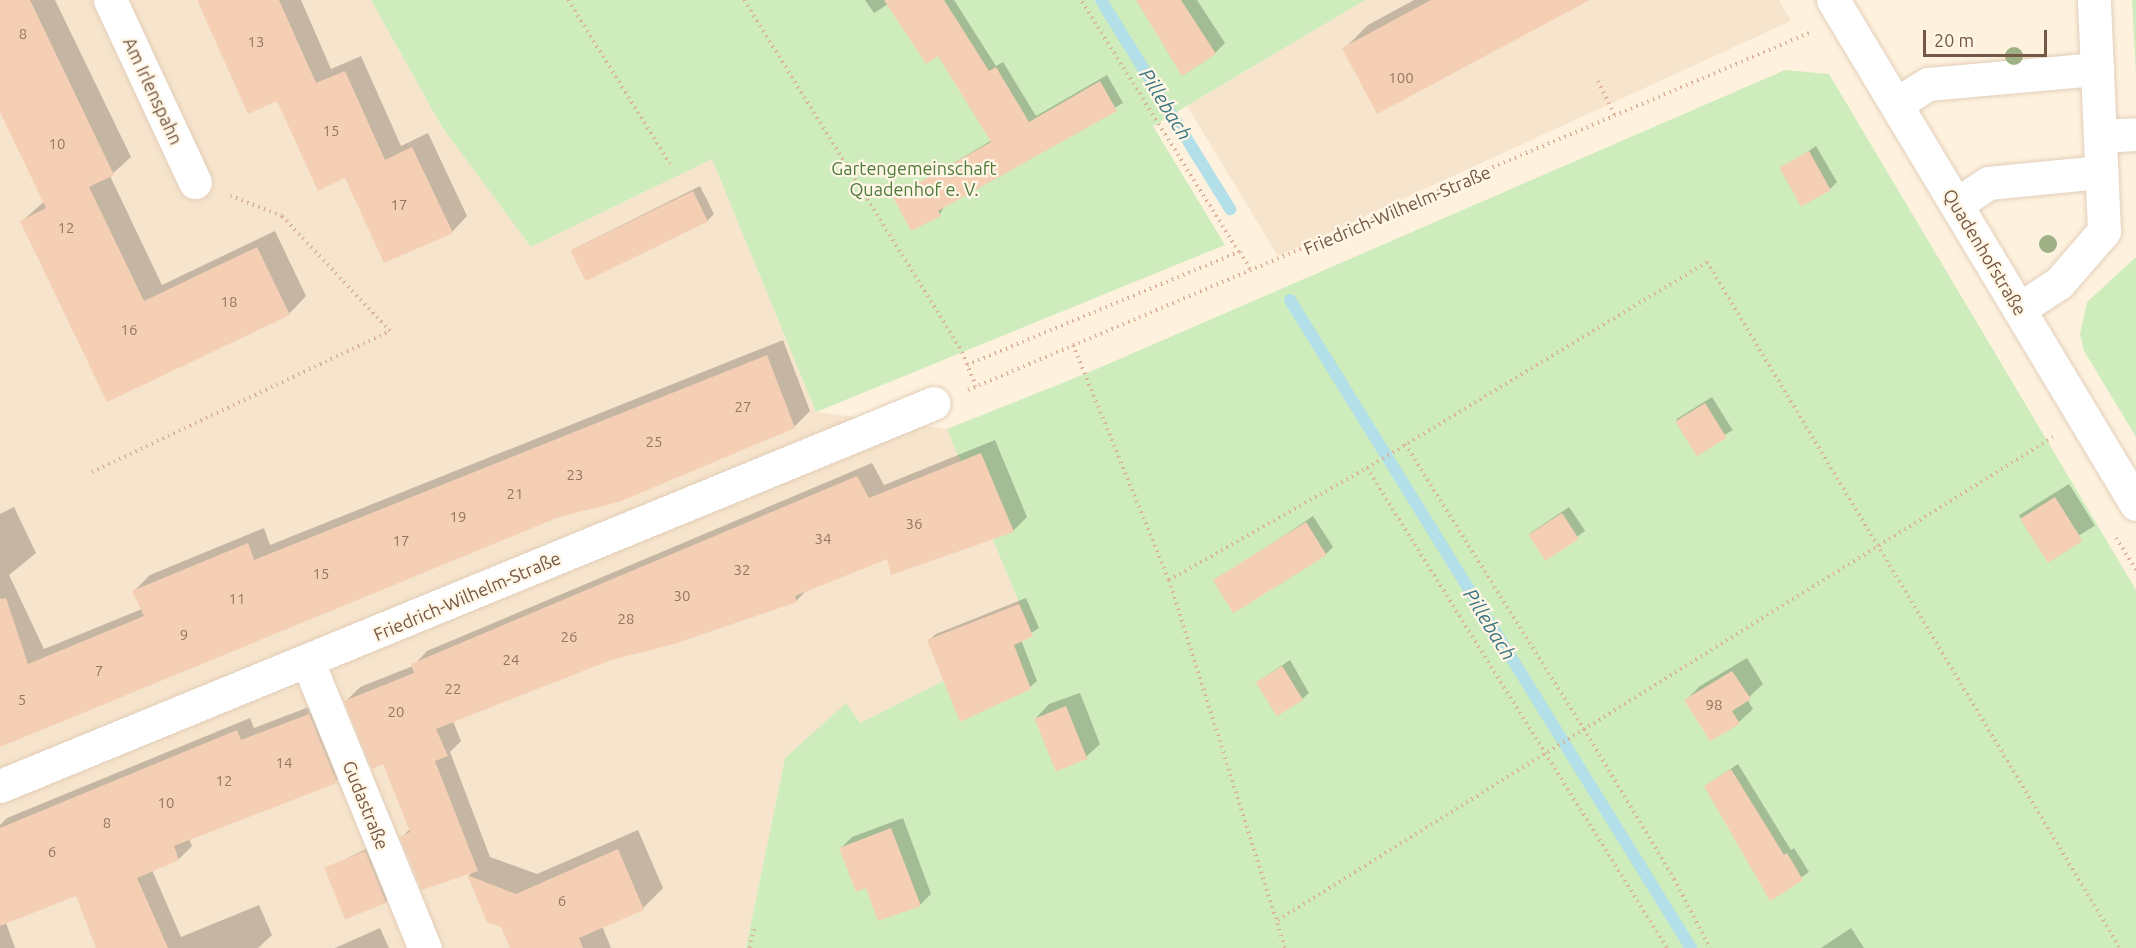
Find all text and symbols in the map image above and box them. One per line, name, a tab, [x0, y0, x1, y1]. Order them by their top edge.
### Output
scale bar	[1926, 18, 2050, 56]
house number: 8	[19, 25, 27, 43]
text: 20 m	[1934, 30, 1974, 50]
house number: 13	[248, 33, 264, 51]
street label: Am Irlenspahn	[119, 34, 187, 148]
water label: Pillebach	[1135, 64, 1197, 144]
house number: 100	[1388, 69, 1414, 87]
house number: 15	[323, 122, 339, 140]
house number: 10	[49, 135, 65, 153]
park label: Gartengemeinschaft Quadenhof e. V.	[831, 158, 997, 201]
street label: Friedrich-Wilhelm-Straße	[1300, 161, 1494, 259]
street label: Quadenhofstraße	[1939, 185, 2031, 319]
house number: 17	[391, 196, 407, 214]
house number: 12	[58, 219, 74, 237]
house number: 18	[221, 293, 237, 311]
house number: 16	[121, 321, 137, 339]
house number: 27	[735, 398, 751, 416]
house number: 25	[646, 433, 662, 451]
house number: 23	[567, 466, 583, 484]
house number: 21	[507, 485, 523, 503]
house number: 19	[450, 508, 466, 526]
house number: 36	[906, 515, 922, 533]
house number: 34	[815, 530, 831, 548]
house number: 17	[393, 532, 409, 550]
street label: Friedrich-Wilhelm-Straße	[370, 547, 564, 645]
house number: 32	[734, 561, 750, 579]
house number: 15	[313, 565, 329, 583]
water label: Pillebach	[1459, 584, 1521, 664]
house number: 30	[674, 587, 690, 605]
house number: 11	[229, 590, 245, 608]
house number: 28	[618, 610, 634, 628]
house number: 9	[180, 626, 188, 644]
house number: 26	[561, 628, 577, 646]
house number: 24	[503, 651, 519, 669]
house number: 7	[95, 662, 103, 680]
house number: 22	[445, 680, 461, 698]
house number: 5	[18, 691, 26, 709]
house number: 98	[1706, 696, 1722, 714]
house number: 20	[388, 703, 404, 721]
house number: 14	[276, 754, 292, 772]
street label: Gudastraße	[338, 758, 394, 852]
house number: 12	[216, 772, 232, 790]
house number: 10	[158, 794, 174, 812]
house number: 8	[103, 814, 111, 832]
house number: 6	[48, 843, 56, 861]
house number: 6	[558, 892, 566, 910]

